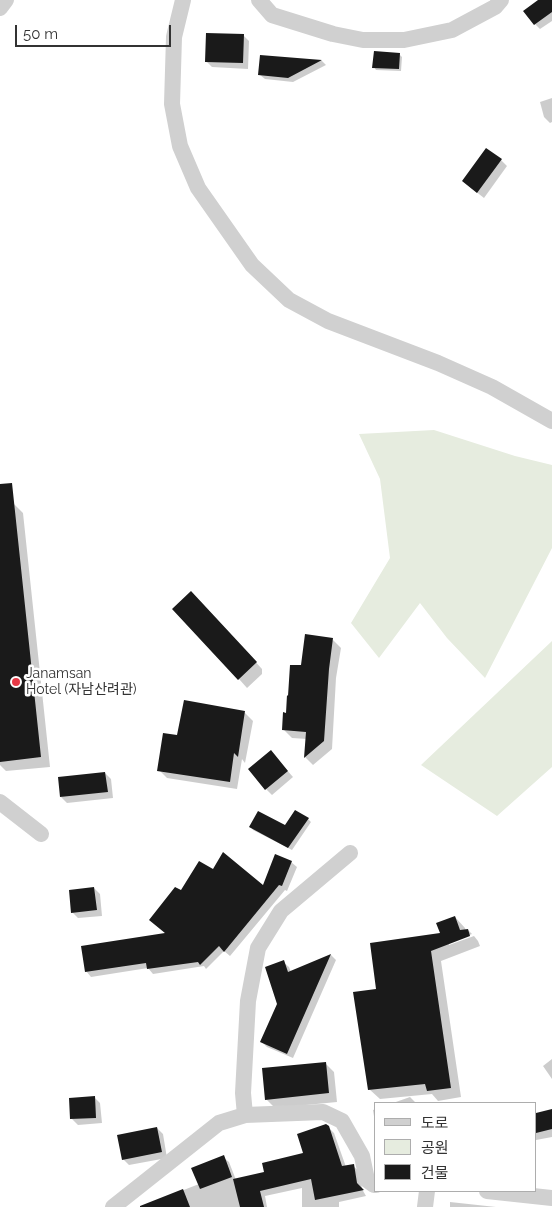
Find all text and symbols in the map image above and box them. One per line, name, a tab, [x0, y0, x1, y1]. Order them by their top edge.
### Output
scale bar	[18, 15, 174, 47]
text: 50 m	[23, 25, 58, 43]
place label: Janamsan Hotel (자남산려관)	[26, 666, 137, 699]
marker: Janamsan Hotel (자남산려관)	[10, 676, 22, 688]
legend	[374, 1102, 537, 1192]
text: 도로	[421, 1114, 449, 1132]
text: 공원	[421, 1139, 449, 1157]
text: 건물	[421, 1164, 449, 1182]

